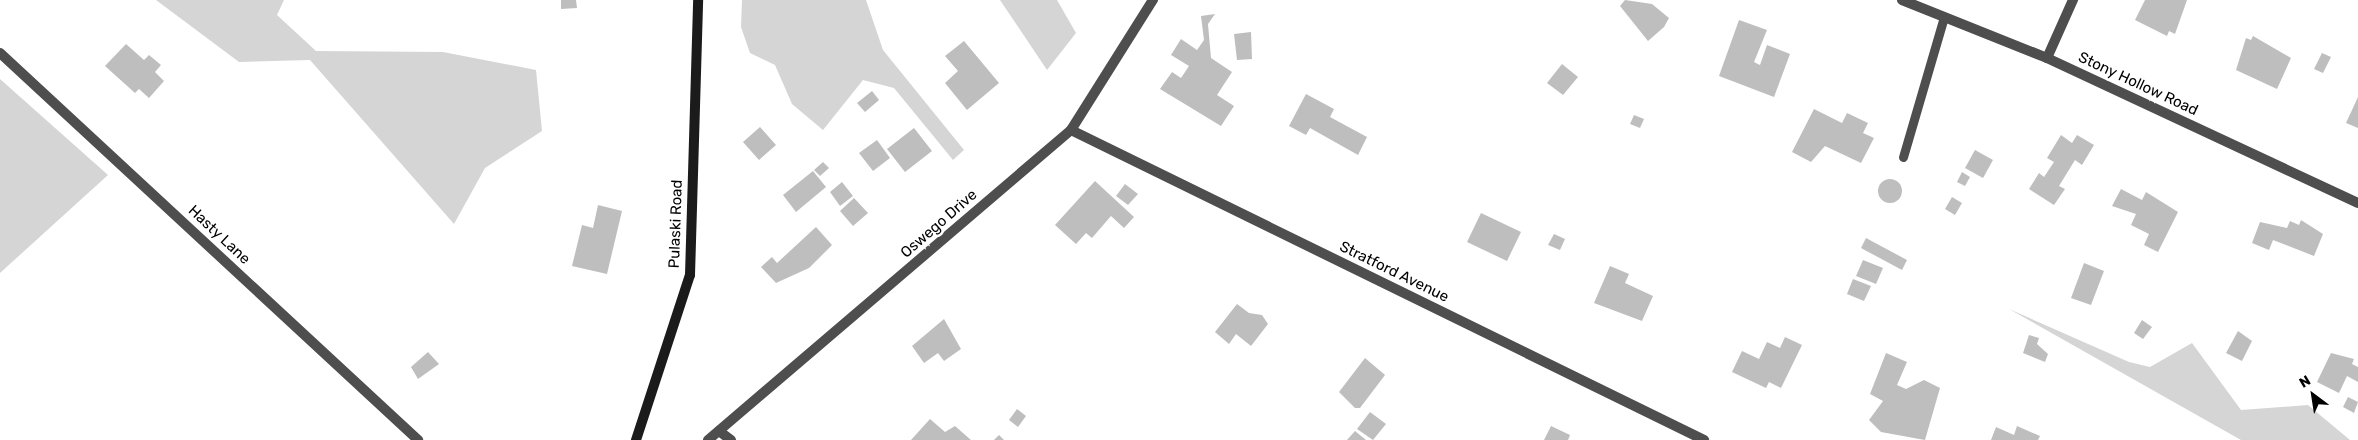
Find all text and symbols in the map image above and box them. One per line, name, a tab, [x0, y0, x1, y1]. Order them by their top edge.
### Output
street label: Stony Hollow Road	[2075, 48, 2201, 120]
street label: Pulaski Road	[665, 179, 687, 269]
street label: Oswego Drive	[897, 186, 981, 262]
street label: Hasty Lane	[184, 202, 254, 268]
street label: Stratford Avenue	[1336, 238, 1452, 306]
north arrow	[2288, 370, 2338, 420]
text: N	[2296, 372, 2314, 392]

